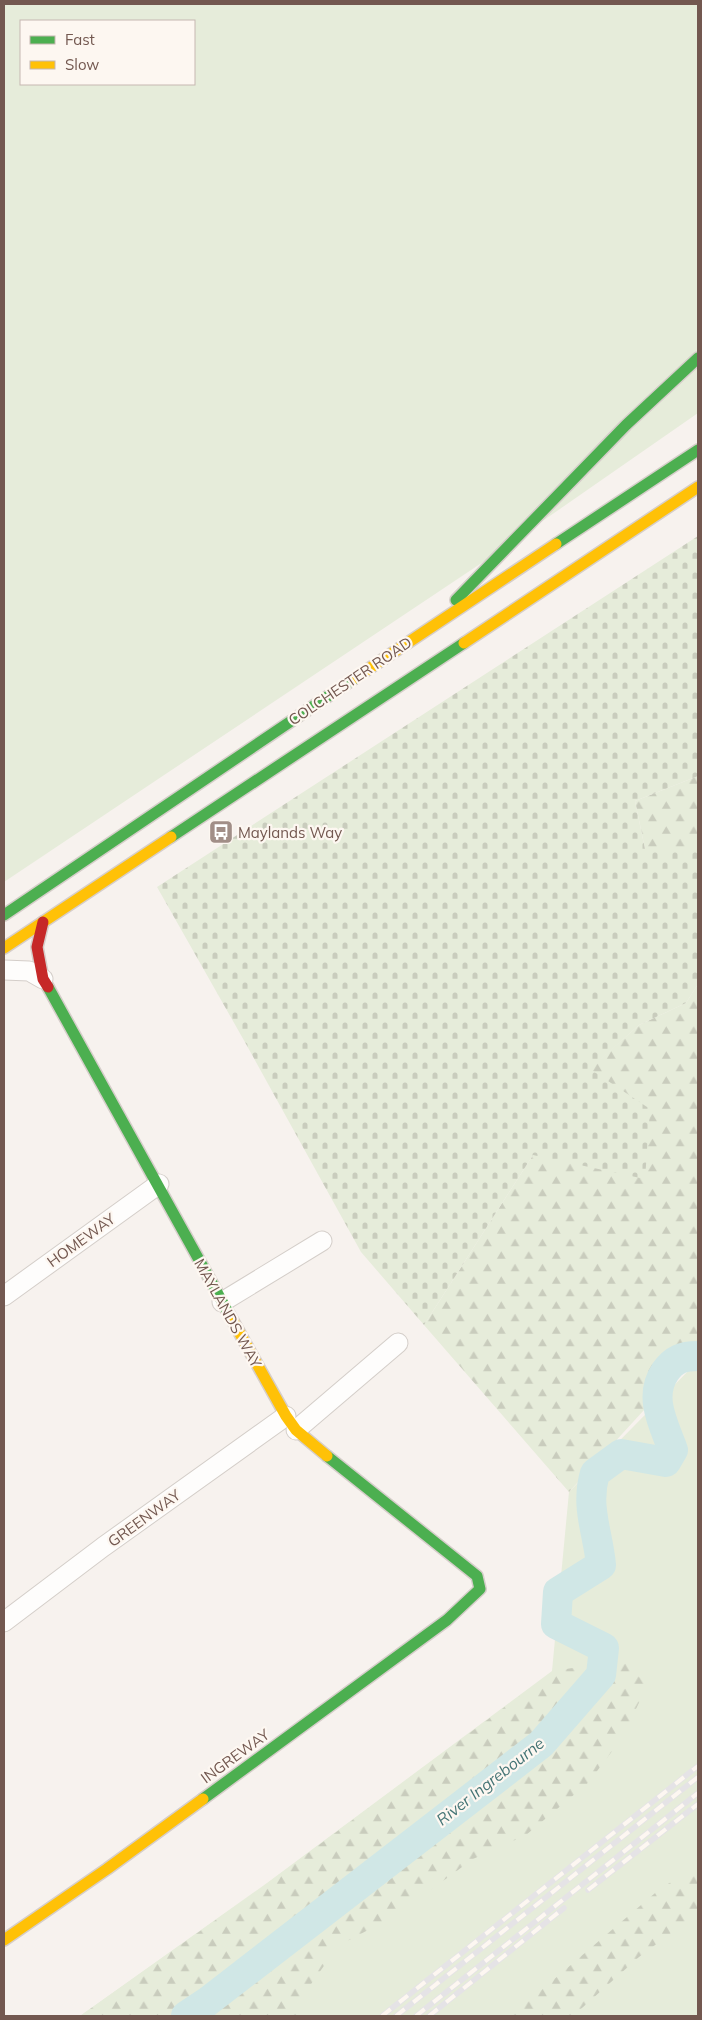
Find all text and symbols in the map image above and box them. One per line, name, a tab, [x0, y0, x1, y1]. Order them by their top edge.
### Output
legend	[20, 20, 195, 85]
text: Fast	[65, 30, 95, 49]
text: Slow	[65, 55, 99, 74]
street label: COLCHESTER ROAD	[285, 633, 415, 729]
bus stop icon: Maylands Way	[208, 819, 234, 845]
place label: Maylands Way	[238, 823, 342, 842]
street label: HOMEWAY	[43, 1208, 120, 1271]
street label: MAYLANDS WAY	[190, 1255, 266, 1372]
street label: GREENWAY	[104, 1485, 185, 1551]
street label: INGREWAY	[197, 1724, 274, 1787]
water label: River Ingrebourne	[432, 1732, 548, 1829]

